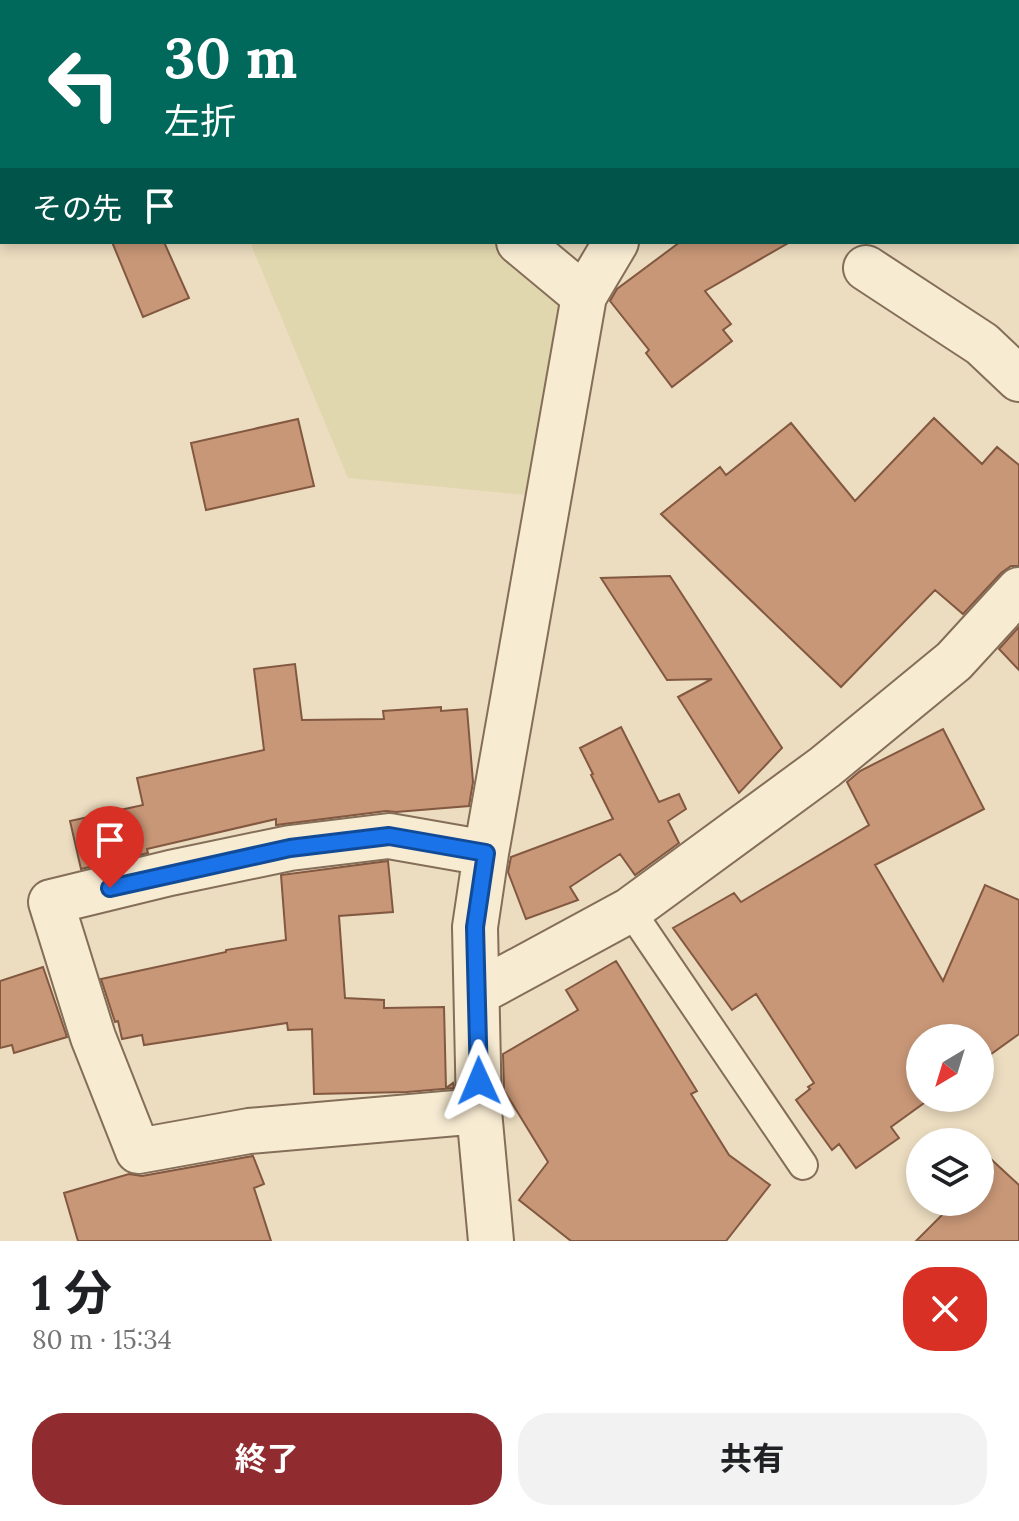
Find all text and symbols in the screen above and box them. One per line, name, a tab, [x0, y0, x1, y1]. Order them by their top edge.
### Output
text: 30 m	[164, 22, 297, 93]
icon: left	[32, 32, 136, 136]
text: 左折	[164, 98, 236, 144]
icon: arrive	[138, 184, 182, 228]
text: その先	[32, 189, 122, 227]
pin	[76, 806, 144, 888]
icon: arrive	[88, 818, 132, 862]
north arrow	[906, 1024, 994, 1112]
map controls	[906, 1024, 994, 1216]
position arrow	[437, 1039, 521, 1123]
button: layers	[906, 1128, 994, 1216]
text: 1 分	[32, 1262, 112, 1323]
button: close	[903, 1267, 987, 1351]
text: 80 m · 15:34	[32, 1323, 172, 1356]
button: 終了	[32, 1413, 502, 1505]
button: 共有	[518, 1413, 987, 1505]

